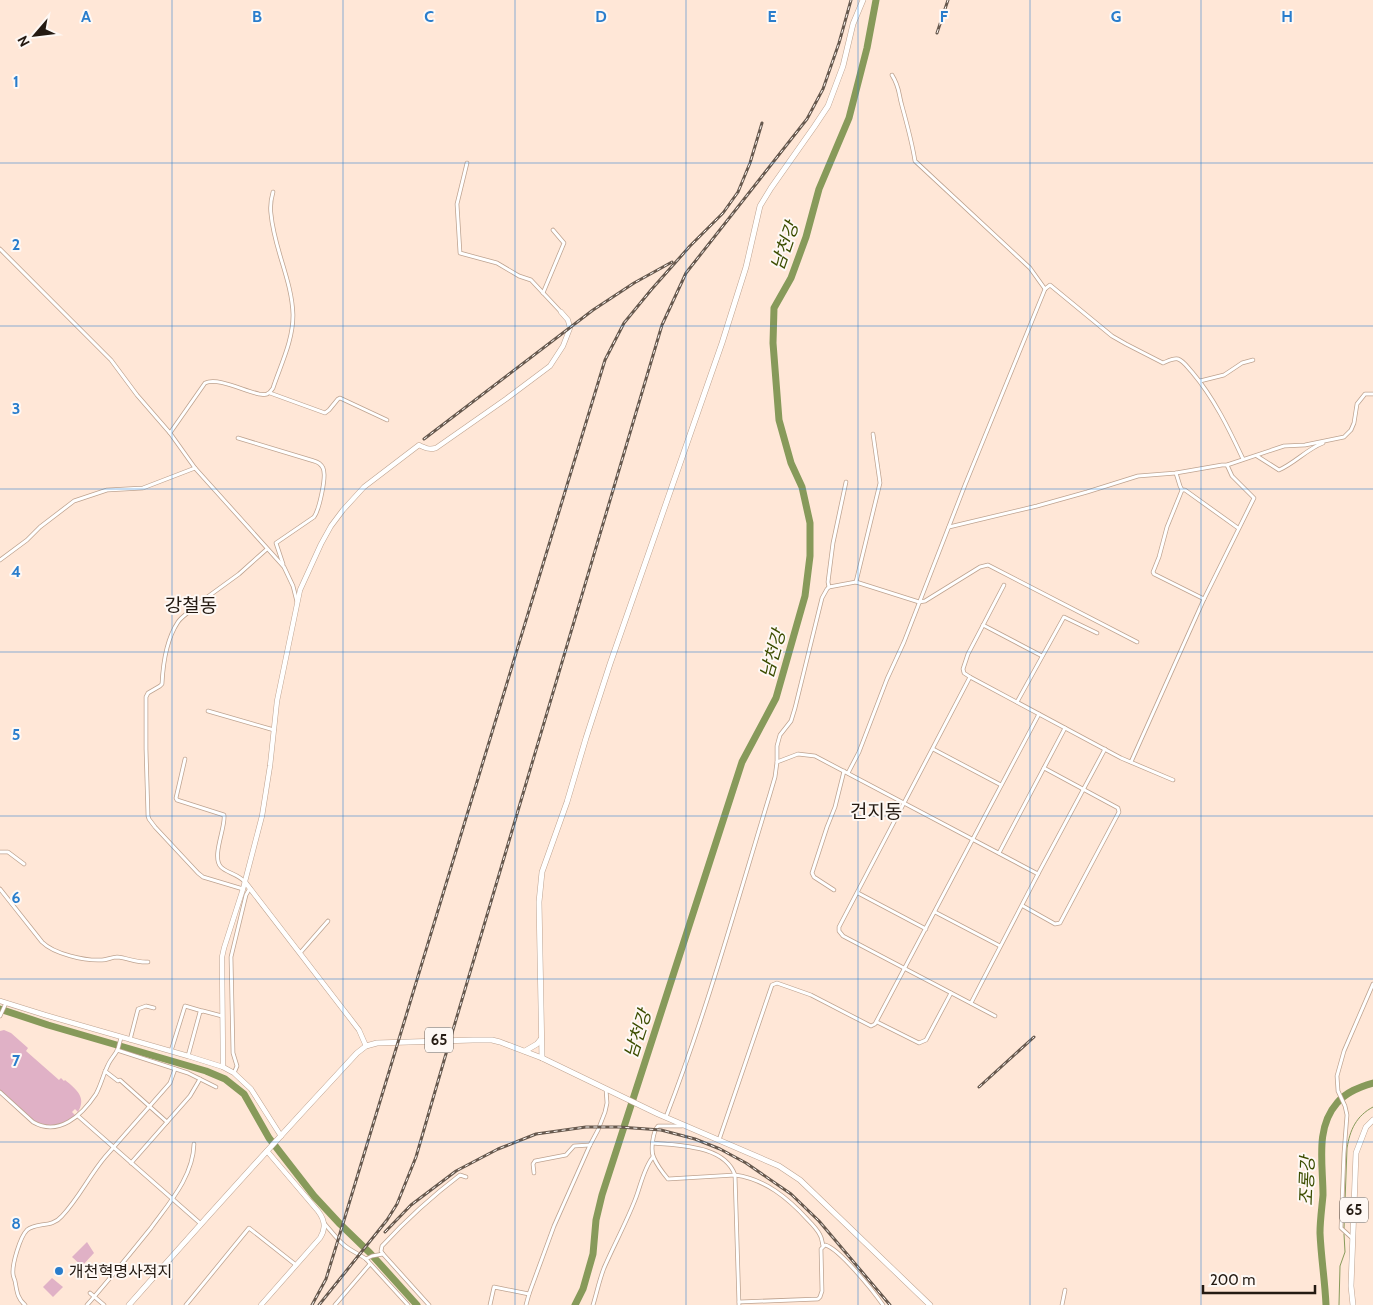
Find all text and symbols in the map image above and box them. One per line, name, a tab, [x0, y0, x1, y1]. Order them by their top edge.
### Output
text: A	[81, 7, 91, 26]
text: B	[252, 7, 262, 26]
text: C	[424, 7, 434, 26]
text: D	[595, 7, 607, 26]
text: E	[767, 7, 777, 26]
text: F	[940, 7, 949, 26]
text: G	[1111, 7, 1121, 26]
text: H	[1281, 7, 1293, 26]
north arrow	[10, 10, 60, 60]
text: N	[13, 33, 34, 50]
text: 1	[13, 72, 19, 91]
water label: 남천강	[767, 217, 804, 273]
text: 2	[12, 235, 20, 254]
text: 3	[12, 399, 20, 418]
text: 4	[11, 562, 21, 581]
district label: 강철동	[165, 594, 217, 617]
water label: 남천강	[756, 625, 791, 681]
text: 5	[12, 725, 20, 744]
district label: 건지동	[850, 800, 902, 823]
text: 6	[12, 888, 21, 907]
water label: 남천강	[620, 1005, 657, 1061]
road number: 65	[425, 1028, 453, 1052]
text: 7	[12, 1051, 21, 1070]
water label: 조롱강	[1295, 1153, 1319, 1206]
road number: 65	[1340, 1198, 1368, 1222]
text: 8	[11, 1214, 21, 1233]
place label: 개천혁명사적지	[69, 1262, 172, 1281]
scale bar	[1203, 1262, 1316, 1294]
marker: 개천혁명사적지	[53, 1265, 65, 1277]
text: 200 m	[1210, 1271, 1255, 1289]

